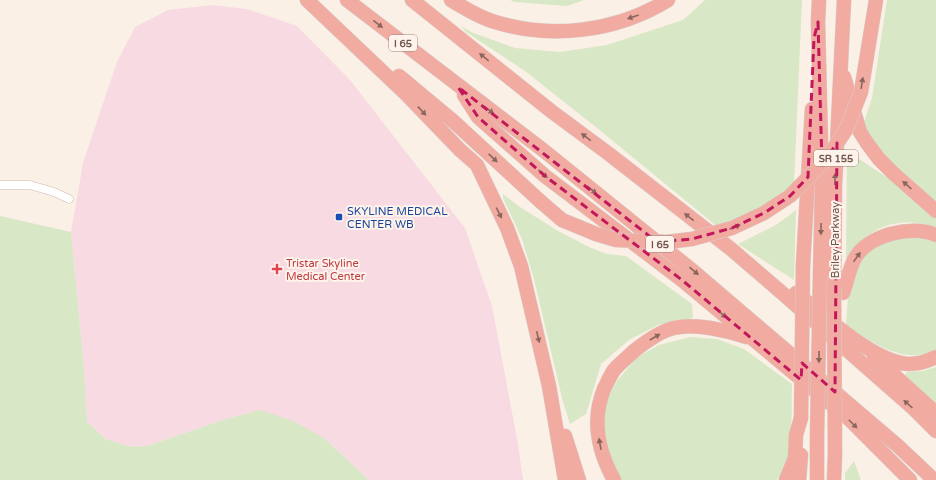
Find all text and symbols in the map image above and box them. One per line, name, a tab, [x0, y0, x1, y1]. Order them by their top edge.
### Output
one-way arrow	[627, 14, 639, 20]
one-way arrow	[372, 20, 383, 28]
road number: I 65	[389, 35, 417, 51]
one-way arrow	[478, 53, 489, 62]
one-way arrow	[859, 77, 865, 89]
one-way arrow	[417, 106, 427, 116]
one-way arrow	[484, 106, 495, 114]
one-way arrow	[581, 133, 591, 141]
road number: SR 155	[814, 150, 858, 166]
one-way arrow	[488, 153, 498, 162]
one-way arrow	[538, 170, 549, 179]
one-way arrow	[832, 173, 839, 185]
one-way arrow	[902, 181, 912, 190]
one-way arrow	[587, 186, 598, 194]
street label: Briley Parkway	[829, 202, 842, 278]
place label: SKYLINE MEDICAL CENTER WB	[347, 205, 448, 231]
one-way arrow	[496, 207, 503, 219]
marker: SKYLINE MEDICAL CENTER WB	[334, 212, 344, 222]
one-way arrow	[683, 212, 694, 221]
one-way arrow	[729, 223, 741, 229]
one-way arrow	[818, 223, 824, 236]
road number: I 65	[646, 236, 674, 252]
one-way arrow	[853, 251, 861, 262]
place label: Tristar Skyline Medical Center	[286, 257, 366, 283]
marker: Tristar Skyline Medical Center	[271, 263, 283, 275]
one-way arrow	[688, 266, 699, 275]
one-way arrow	[717, 309, 728, 318]
one-way arrow	[535, 331, 541, 343]
one-way arrow	[649, 334, 661, 341]
one-way arrow	[816, 351, 822, 364]
one-way arrow	[903, 399, 913, 408]
one-way arrow	[848, 419, 858, 429]
one-way arrow	[597, 438, 603, 450]

